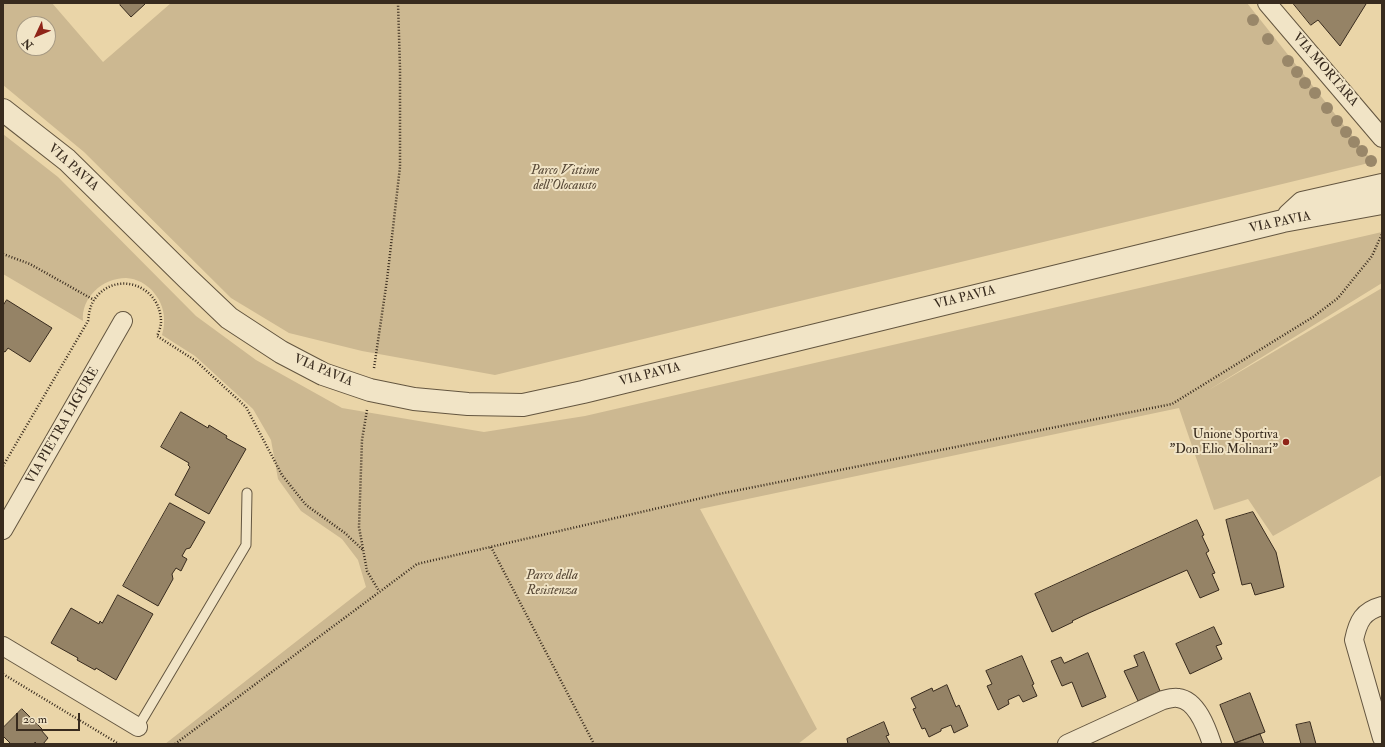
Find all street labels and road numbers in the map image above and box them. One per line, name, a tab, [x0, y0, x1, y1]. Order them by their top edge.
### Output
street label: VIA MORTARA	[1289, 30, 1361, 110]
street label: VIA PAVIA	[44, 141, 102, 195]
street label: VIA PAVIA	[1248, 209, 1312, 237]
street label: VIA PAVIA	[933, 283, 997, 313]
street label: VIA PAVIA	[291, 352, 355, 390]
street label: VIA PAVIA	[618, 360, 682, 390]
street label: VIA PIETRA LIGURE	[23, 365, 103, 487]

